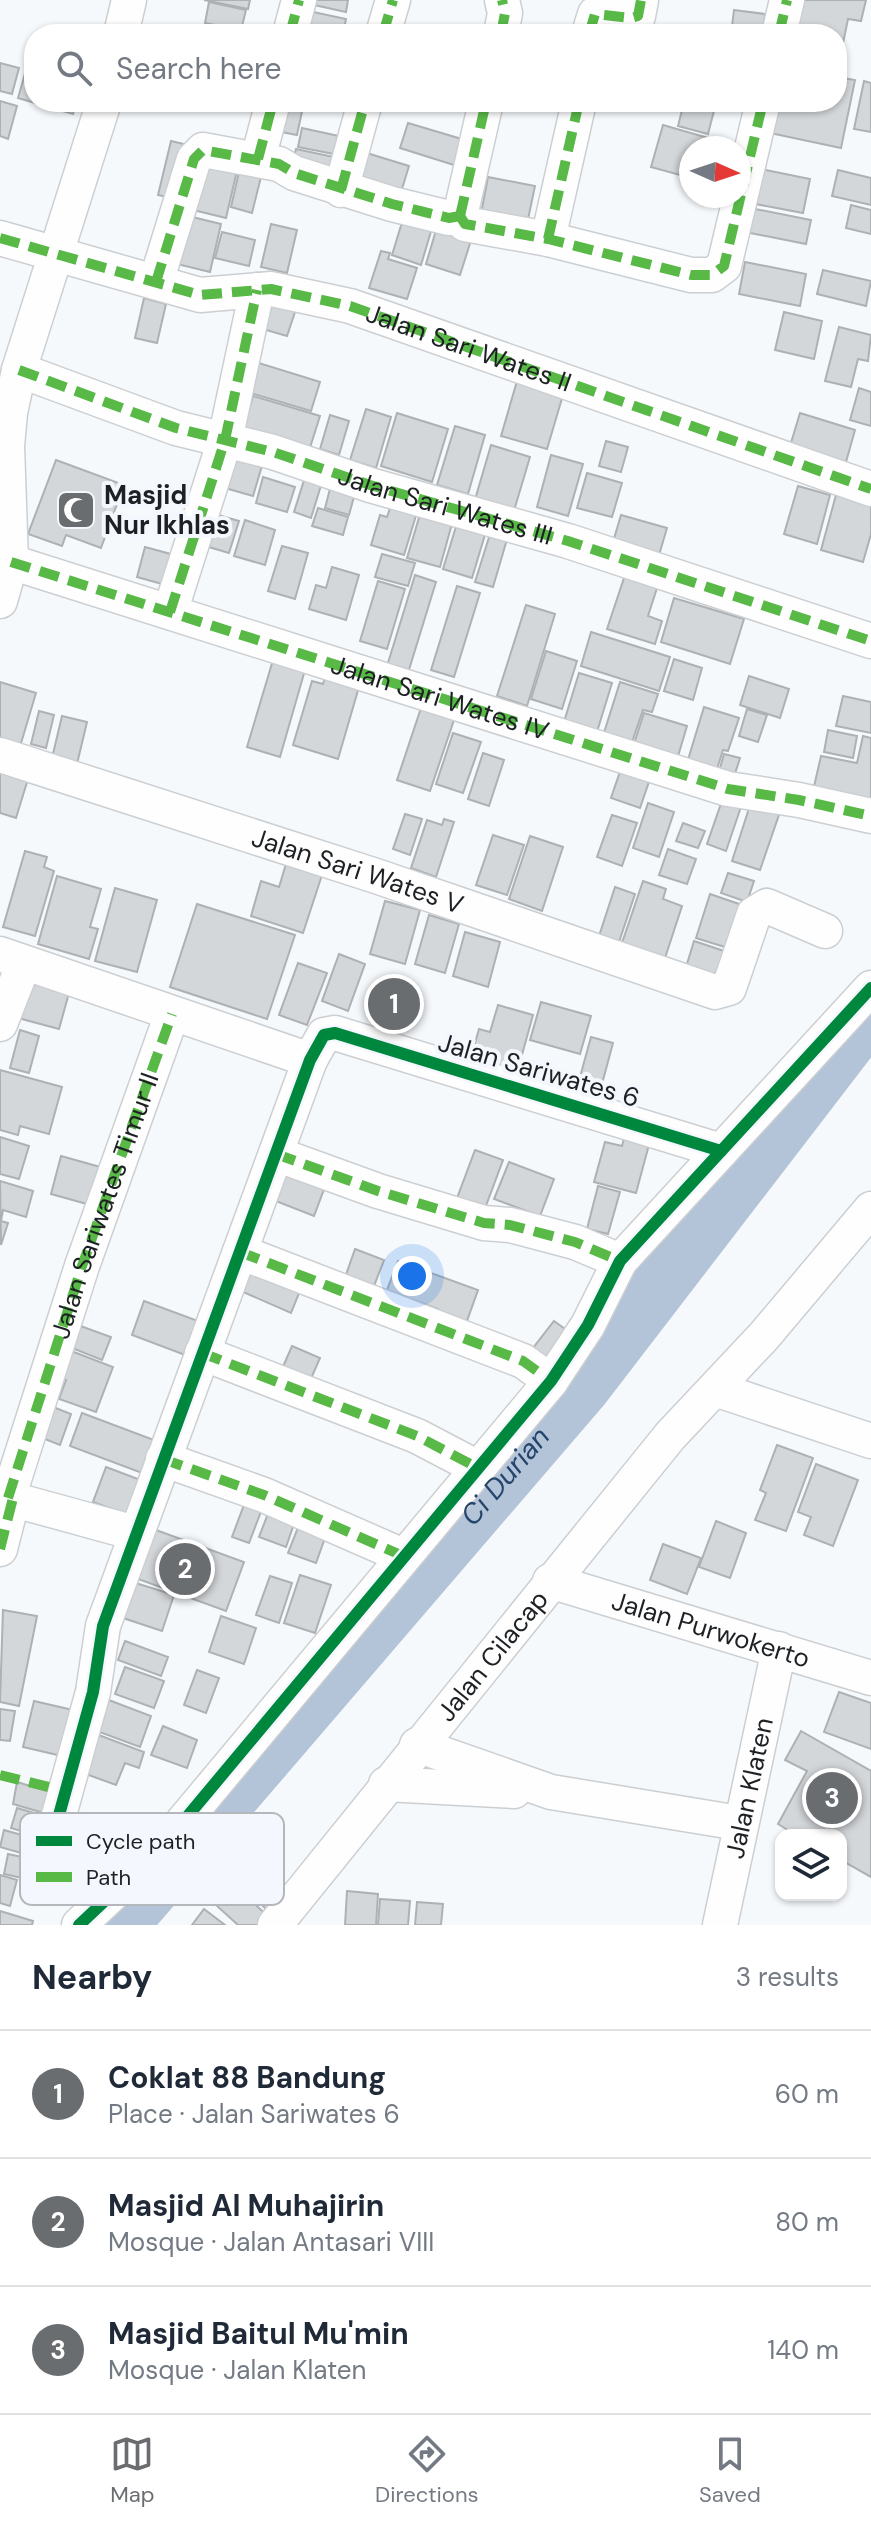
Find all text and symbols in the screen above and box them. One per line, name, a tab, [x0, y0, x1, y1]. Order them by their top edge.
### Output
search box	[24, 24, 847, 112]
icon: search	[52, 46, 96, 90]
text: Search here	[116, 49, 282, 88]
north arrow	[679, 136, 751, 208]
street label: Jalan Sari Wates II	[362, 296, 576, 400]
street label: Jalan Sari Wates III	[334, 458, 557, 553]
place label: Masjid Nur Ikhlas	[104, 478, 230, 542]
mosque icon: Masjid Nur Ikhlas	[55, 489, 97, 531]
street label: Jalan Sari Wates IV	[327, 647, 553, 748]
street label: Jalan Sari Wates V	[248, 820, 468, 922]
pin: 1	[368, 974, 420, 1034]
street label: Jalan Sariwates 6	[434, 1025, 644, 1115]
street label: Jalan Sariwates Timur II	[43, 1068, 167, 1343]
your location	[392, 1256, 432, 1296]
water label: Ci Durian	[452, 1419, 558, 1533]
pin: 2	[159, 1539, 211, 1599]
street label: Jalan Cilacap	[429, 1583, 556, 1728]
street label: Jalan Purwokerto	[608, 1584, 814, 1676]
street label: Jalan Klaten	[718, 1714, 781, 1862]
pin: 3	[806, 1768, 858, 1828]
legend	[20, 1813, 284, 1905]
text: Cycle path	[86, 1827, 196, 1856]
map controls	[775, 1829, 847, 1901]
button: layers	[775, 1829, 847, 1901]
text: Path	[86, 1863, 131, 1892]
text: Nearby	[32, 1955, 152, 2000]
text: 3 results	[736, 1960, 839, 1994]
text: Coklat 88 Bandung	[108, 2058, 386, 2097]
text: 1	[53, 2077, 63, 2111]
text: 60 m	[775, 2077, 839, 2111]
text: Place · Jalan Sariwates 6	[108, 2097, 400, 2131]
text: Masjid Al Muhajirin	[108, 2186, 384, 2225]
text: 2	[50, 2205, 66, 2239]
text: 80 m	[775, 2205, 839, 2239]
text: Mosque · Jalan Antasari VIII	[108, 2225, 434, 2259]
text: Masjid Baitul Mu'min	[108, 2314, 409, 2353]
text: 3	[50, 2333, 66, 2367]
text: 140 m	[767, 2333, 839, 2367]
text: Mosque · Jalan Klaten	[108, 2353, 367, 2387]
tab: Map	[110, 2432, 155, 2509]
tab: Directions	[375, 2432, 479, 2509]
tab: Saved	[699, 2432, 761, 2509]

